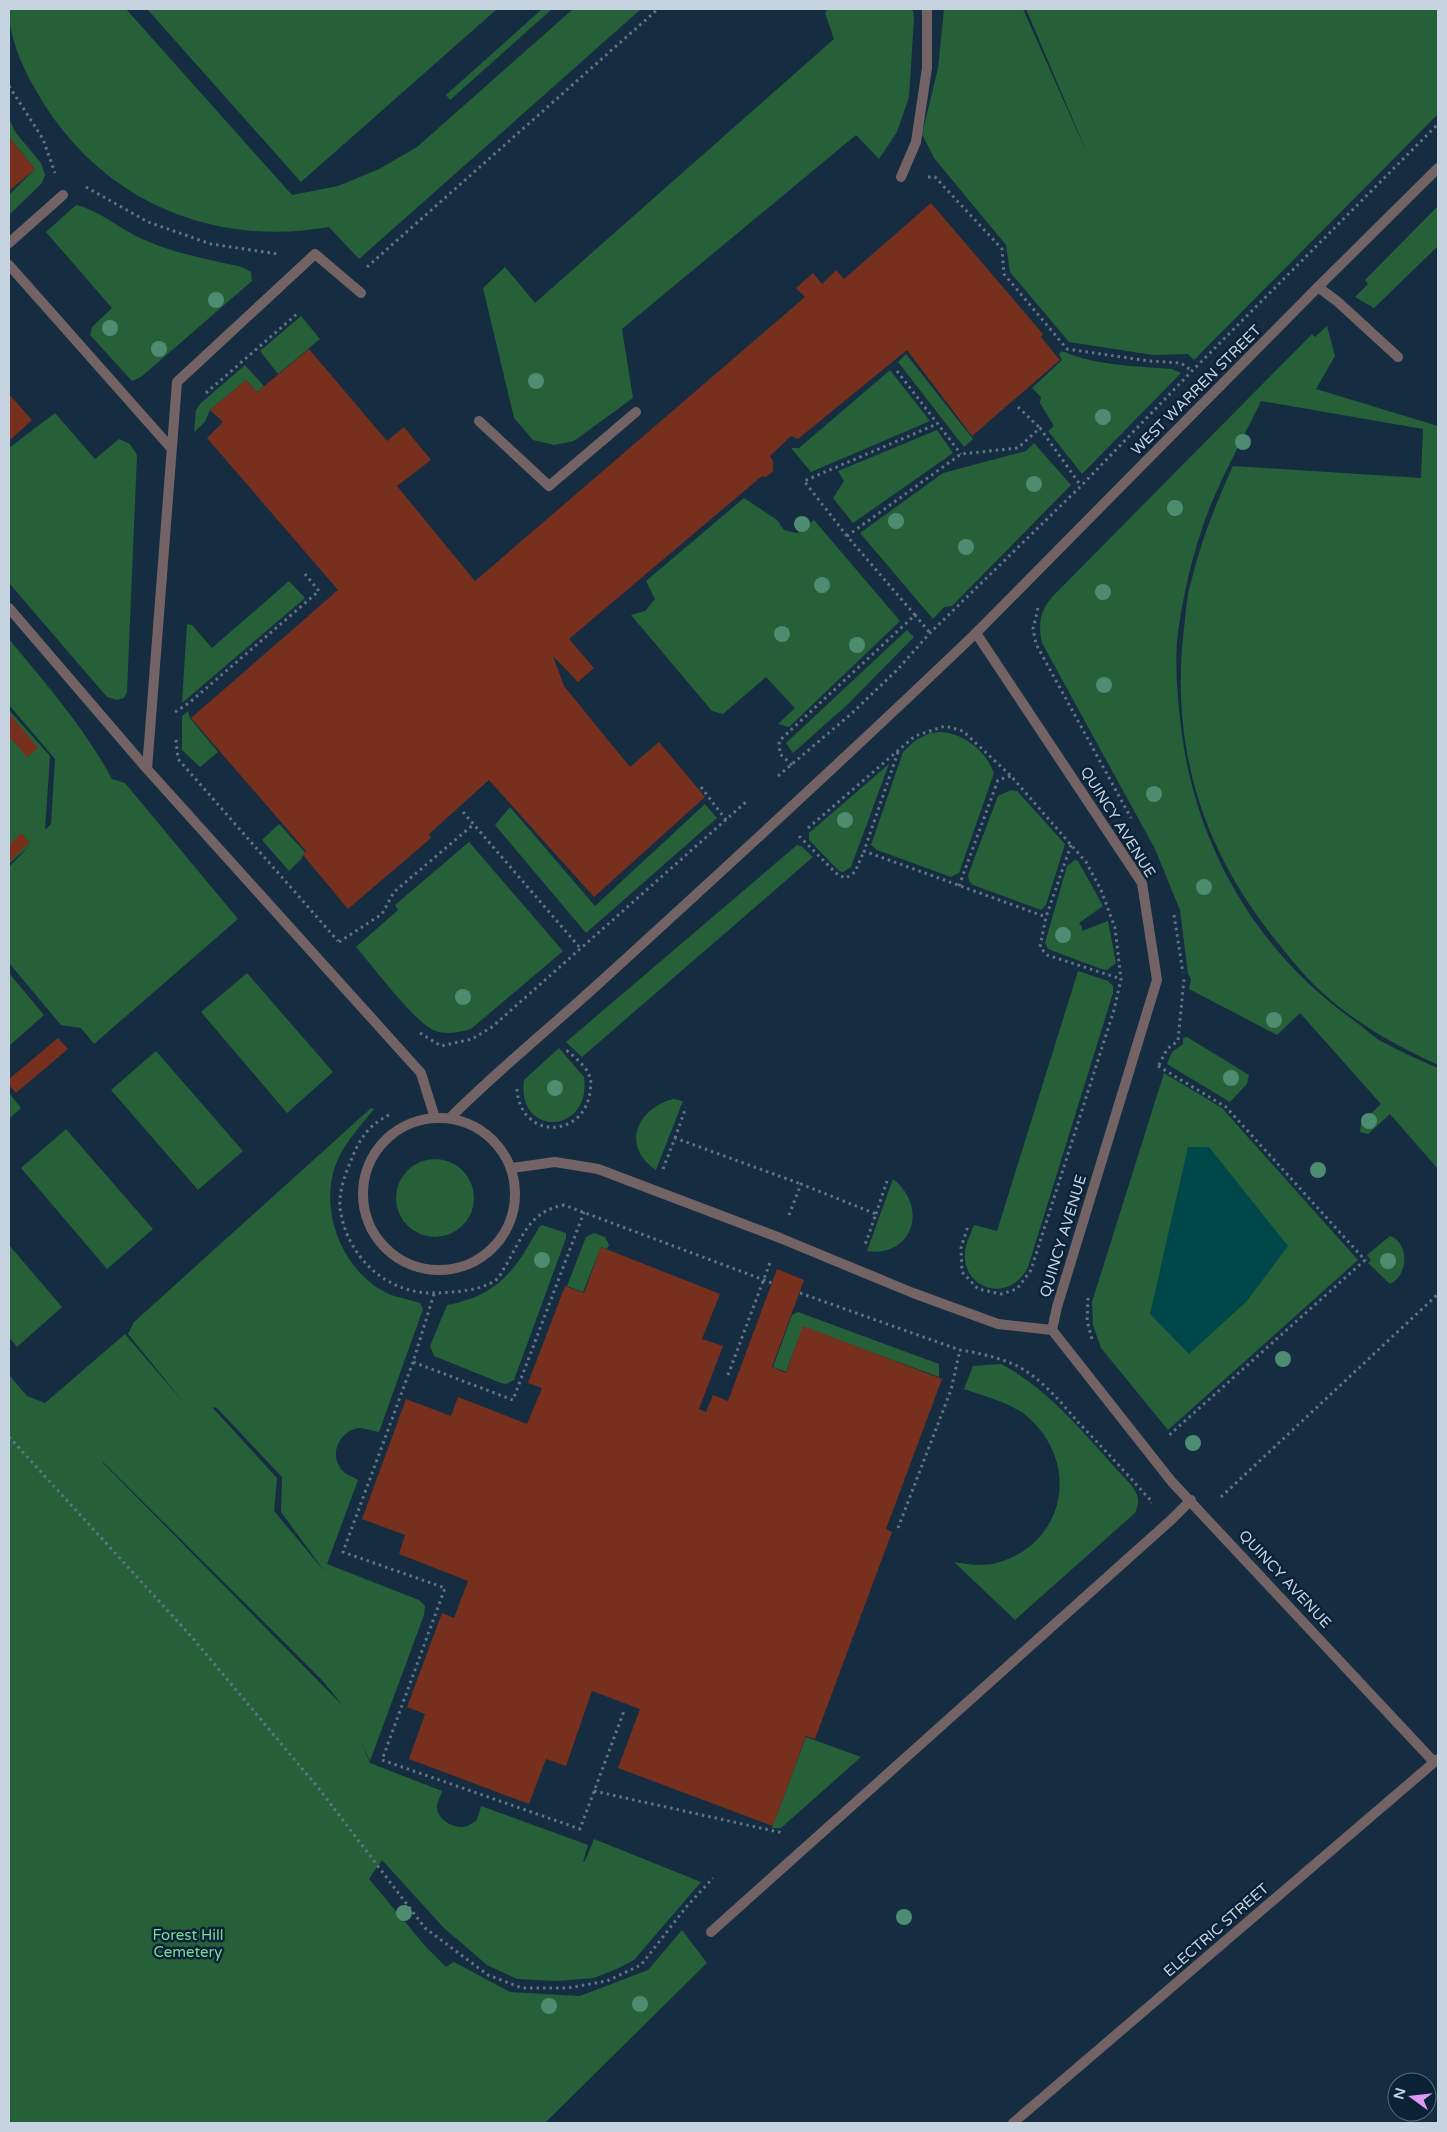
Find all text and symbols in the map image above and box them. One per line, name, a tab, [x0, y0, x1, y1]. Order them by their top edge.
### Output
street label: WEST WARREN STREET	[1127, 321, 1265, 459]
street label: QUINCY AVENUE	[1077, 763, 1159, 881]
street label: QUINCY AVENUE	[1036, 1173, 1090, 1299]
street label: QUINCY AVENUE	[1235, 1526, 1335, 1632]
street label: ELECTRIC STREET	[1160, 1879, 1272, 1981]
park label: Forest Hill Cemetery	[153, 1926, 223, 1961]
north arrow	[1387, 2072, 1437, 2122]
text: N	[1390, 2086, 1410, 2101]

